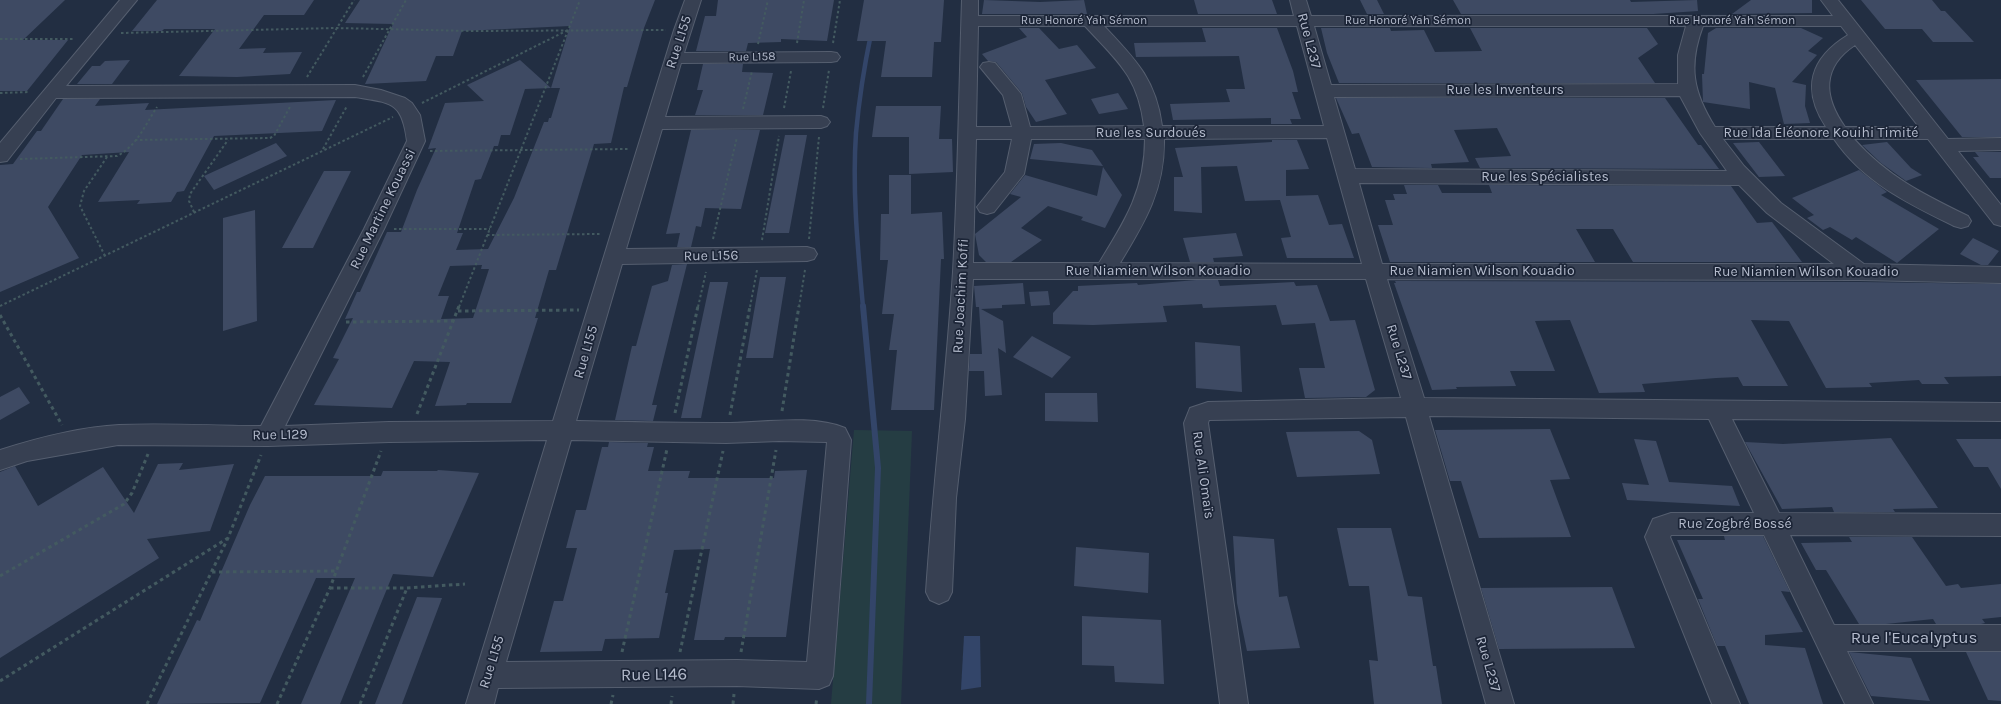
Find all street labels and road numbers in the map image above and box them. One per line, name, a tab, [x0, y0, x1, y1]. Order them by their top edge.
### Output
street label: Rue L237	[1294, 11, 1324, 71]
street label: Rue L155	[663, 13, 695, 71]
street label: Rue Honoré Yah Sémon	[1021, 14, 1147, 28]
street label: Rue Honoré Yah Sémon	[1345, 14, 1471, 28]
street label: Rue Honoré Yah Sémon	[1669, 14, 1795, 28]
street label: Rue L158	[728, 49, 776, 65]
street label: Rue les Inventeurs	[1446, 82, 1564, 98]
street label: Rue les Surdoués	[1096, 125, 1206, 141]
street label: Rue Ida Éléonore Kouihi Timité	[1724, 125, 1918, 141]
street label: Rue Martine Kouassi	[347, 146, 419, 272]
street label: Rue les Spécialistes	[1481, 169, 1609, 185]
street label: Rue Joachim Koffi	[950, 238, 972, 354]
street label: Rue L156	[684, 247, 738, 265]
street label: Rue Niamien Wilson Kouadio	[1065, 263, 1251, 279]
street label: Rue Niamien Wilson Kouadio	[1389, 263, 1575, 279]
street label: Rue Niamien Wilson Kouadio	[1713, 264, 1899, 280]
street label: Rue L237	[1383, 322, 1415, 382]
street label: Rue L155	[570, 323, 602, 381]
street label: Rue L129	[252, 426, 308, 444]
street label: Rue Ali Omaïs	[1189, 430, 1217, 520]
street label: Rue Zogbré Bossé	[1678, 516, 1792, 532]
street label: Rue l'Eucalyptus	[1851, 628, 1977, 648]
street label: Rue L155	[476, 633, 508, 691]
street label: Rue L237	[1472, 634, 1504, 694]
street label: Rue L146	[621, 664, 687, 686]

